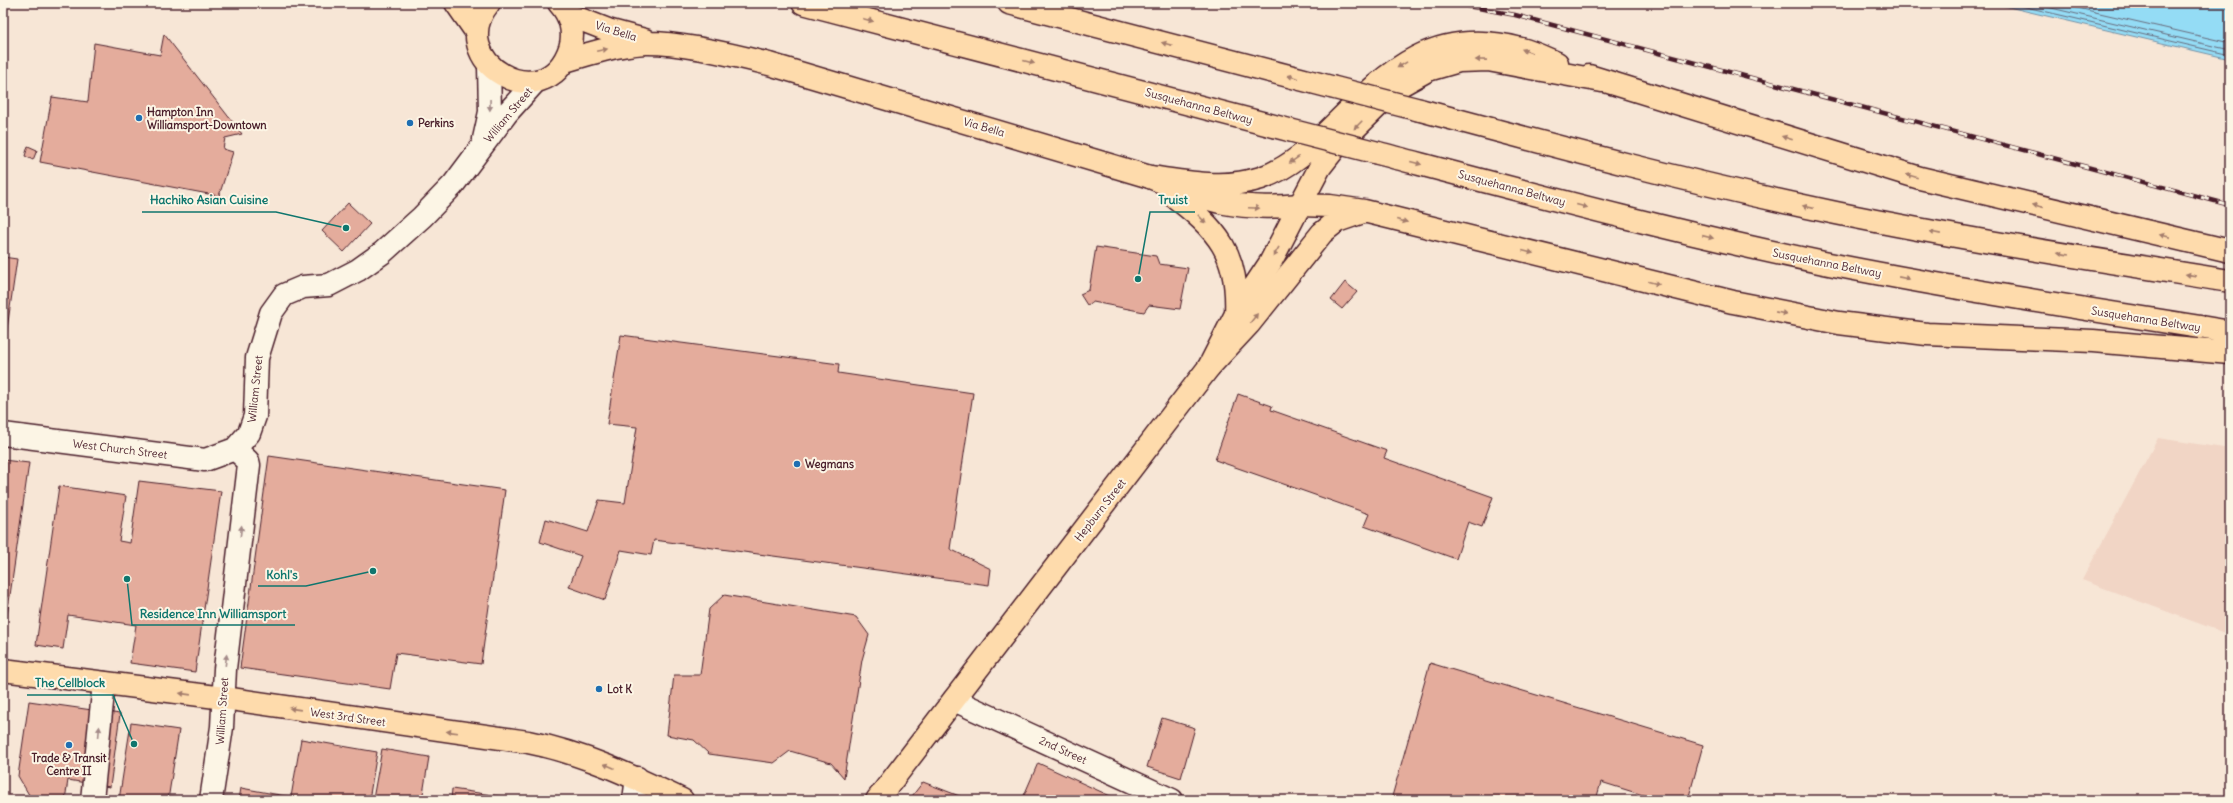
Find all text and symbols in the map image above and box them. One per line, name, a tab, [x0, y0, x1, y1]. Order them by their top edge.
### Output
one-way arrow	[862, 17, 874, 23]
street label: Via Bella	[594, 18, 638, 44]
one-way arrow	[1161, 41, 1174, 47]
one-way arrow	[596, 46, 608, 52]
one-way arrow	[1520, 48, 1532, 54]
one-way arrow	[1474, 57, 1487, 63]
one-way arrow	[1023, 59, 1035, 65]
one-way arrow	[1396, 61, 1408, 68]
one-way arrow	[1287, 74, 1299, 80]
street label: William Street	[481, 84, 535, 145]
street label: Susquehanna Beltway	[1144, 85, 1254, 127]
one-way arrow	[487, 99, 494, 111]
place label: Hampton Inn Williamsport-Downtown	[147, 105, 267, 133]
marker: Hampton Inn Williamsport-Downtown	[134, 113, 144, 123]
street label: Via Bella	[962, 114, 1006, 140]
place label: Perkins	[418, 116, 454, 130]
marker: Perkins	[405, 118, 415, 128]
one-way arrow	[1353, 120, 1363, 130]
one-way arrow	[1781, 135, 1793, 141]
one-way arrow	[1289, 156, 1300, 164]
one-way arrow	[1410, 160, 1422, 166]
street label: Susquehanna Beltway	[1457, 167, 1567, 209]
one-way arrow	[1906, 173, 1918, 179]
callout: Hachiko Asian Cuisine	[142, 188, 276, 212]
callout: Truist	[1150, 188, 1195, 212]
text: Hachiko Asian Cuisine	[150, 192, 269, 207]
text: Truist	[1158, 192, 1189, 207]
one-way arrow	[1801, 203, 1814, 209]
one-way arrow	[2032, 203, 2044, 209]
one-way arrow	[1248, 204, 1260, 211]
one-way arrow	[1576, 204, 1588, 210]
one-way arrow	[1197, 214, 1207, 224]
one-way arrow	[1395, 218, 1408, 224]
one-way arrow	[1929, 229, 1941, 235]
one-way arrow	[2159, 233, 2171, 239]
one-way arrow	[1702, 235, 1715, 241]
one-way arrow	[1273, 246, 1280, 258]
street label: Susquehanna Beltway	[1771, 246, 1883, 280]
one-way arrow	[1522, 249, 1534, 255]
one-way arrow	[2057, 251, 2069, 257]
one-way arrow	[2185, 272, 2198, 278]
one-way arrow	[1898, 275, 1910, 281]
one-way arrow	[1648, 280, 1660, 286]
street label: Susquehanna Beltway	[2090, 303, 2202, 335]
one-way arrow	[1774, 310, 1787, 316]
one-way arrow	[1250, 312, 1259, 323]
street label: William Street	[244, 354, 266, 423]
street label: West Church Street	[72, 436, 168, 462]
place label: Wegmans	[805, 457, 854, 472]
marker: Wegmans	[792, 459, 802, 469]
street label: Hepburn Street	[1071, 476, 1129, 544]
one-way arrow	[238, 525, 245, 537]
callout: Kohl's	[258, 562, 306, 586]
text: Kohl's	[266, 567, 298, 582]
callout: Residence Inn Williamsport	[132, 601, 295, 625]
text: Residence Inn Williamsport	[140, 606, 287, 622]
one-way arrow	[223, 654, 229, 666]
callout: The Cellblock	[27, 671, 113, 695]
text: The Cellblock	[35, 675, 105, 690]
street label: William Street	[213, 676, 231, 745]
place label: Lot K	[607, 682, 632, 696]
marker: Lot K	[594, 684, 604, 694]
one-way arrow	[179, 691, 191, 697]
street label: West 3rd Street	[309, 705, 387, 729]
one-way arrow	[289, 706, 301, 713]
one-way arrow	[96, 726, 102, 738]
one-way arrow	[445, 729, 458, 735]
street label: 2nd Street	[1037, 733, 1089, 767]
marker: Trade & Transit Centre II	[64, 740, 74, 750]
place label: Trade & Transit Centre II	[32, 751, 107, 778]
one-way arrow	[603, 763, 614, 769]

